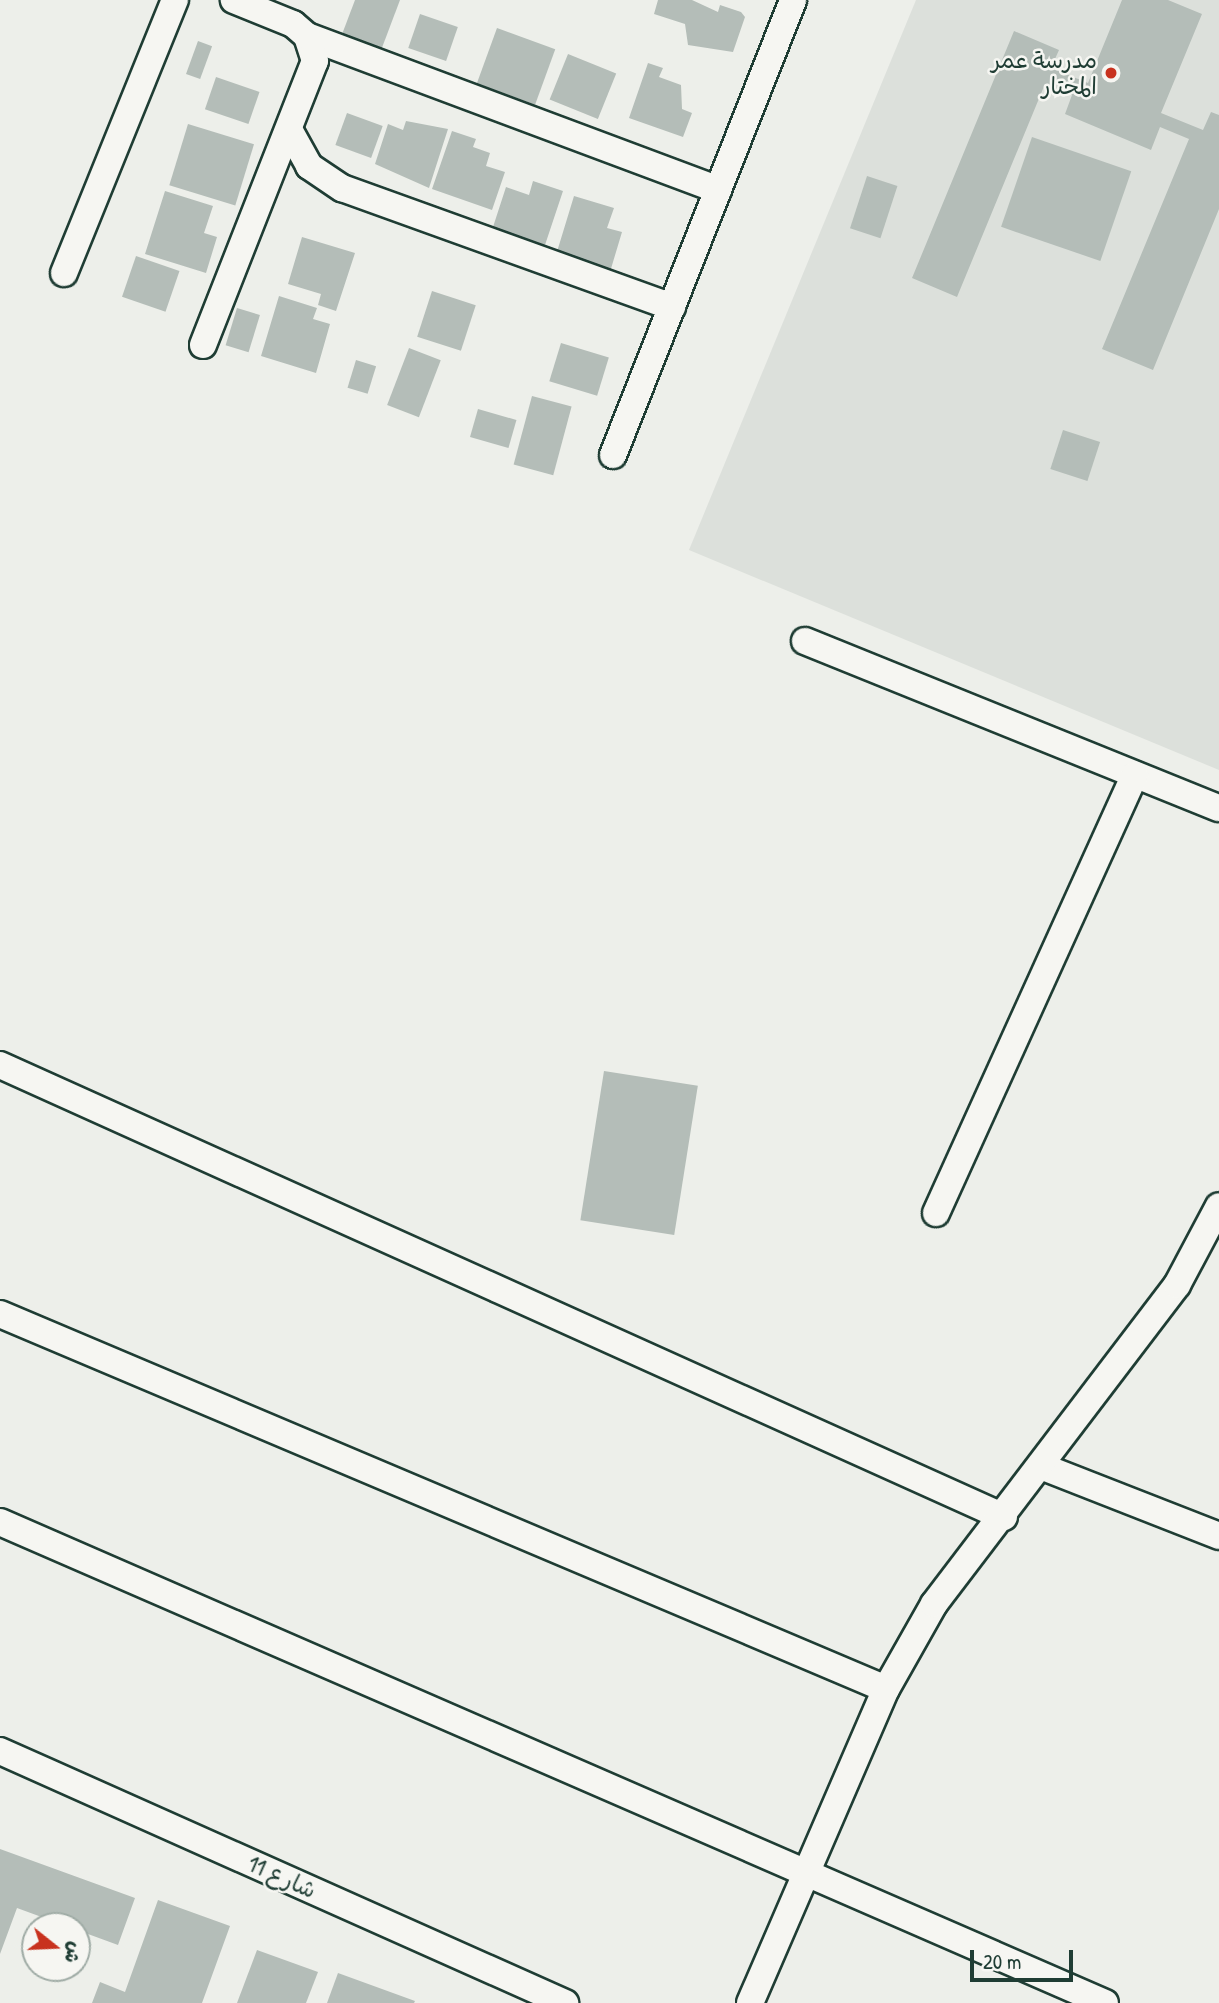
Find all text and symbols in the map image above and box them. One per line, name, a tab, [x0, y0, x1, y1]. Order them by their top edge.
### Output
place label: مدرسة عمر المختار	[991, 46, 1097, 100]
marker: مدرسة عمر المختار	[1103, 65, 1119, 81]
street label: شارع 11	[244, 1850, 320, 1904]
north arrow	[21, 1912, 91, 1982]
scale bar	[974, 1937, 1077, 1981]
text: ش	[58, 1939, 90, 1967]
text: 20 m	[983, 1947, 1021, 1976]

